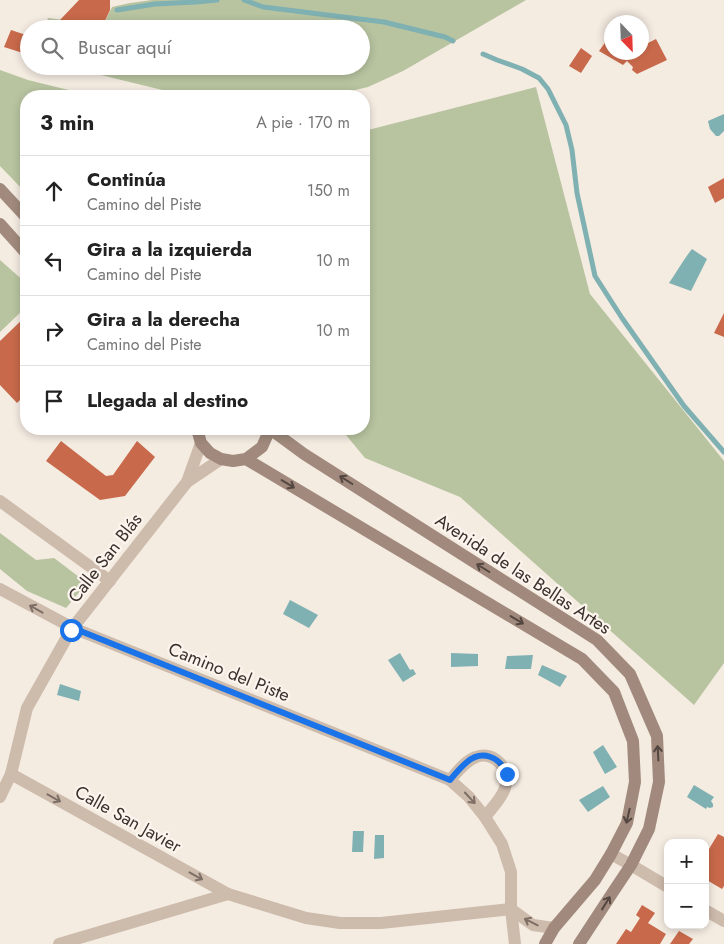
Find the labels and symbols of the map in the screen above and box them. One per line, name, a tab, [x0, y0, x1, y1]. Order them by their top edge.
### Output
north arrow	[604, 15, 649, 60]
one-way arrow	[339, 475, 353, 485]
one-way arrow	[280, 479, 294, 489]
street label: Avenida de las Bellas Artes	[430, 507, 616, 641]
street label: Calle San Blás	[62, 508, 148, 608]
one-way arrow	[476, 562, 490, 572]
one-way arrow	[30, 603, 44, 613]
one-way arrow	[510, 616, 524, 626]
route start	[60, 619, 83, 642]
street label: Camino del Piste	[164, 636, 294, 708]
one-way arrow	[653, 746, 662, 762]
route end	[496, 763, 519, 786]
street label: Calle San Javier	[70, 779, 187, 859]
one-way arrow	[464, 792, 476, 805]
one-way arrow	[46, 793, 61, 803]
one-way arrow	[623, 808, 632, 824]
one-way arrow	[188, 872, 203, 882]
one-way arrow	[601, 896, 611, 910]
one-way arrow	[524, 917, 539, 926]

